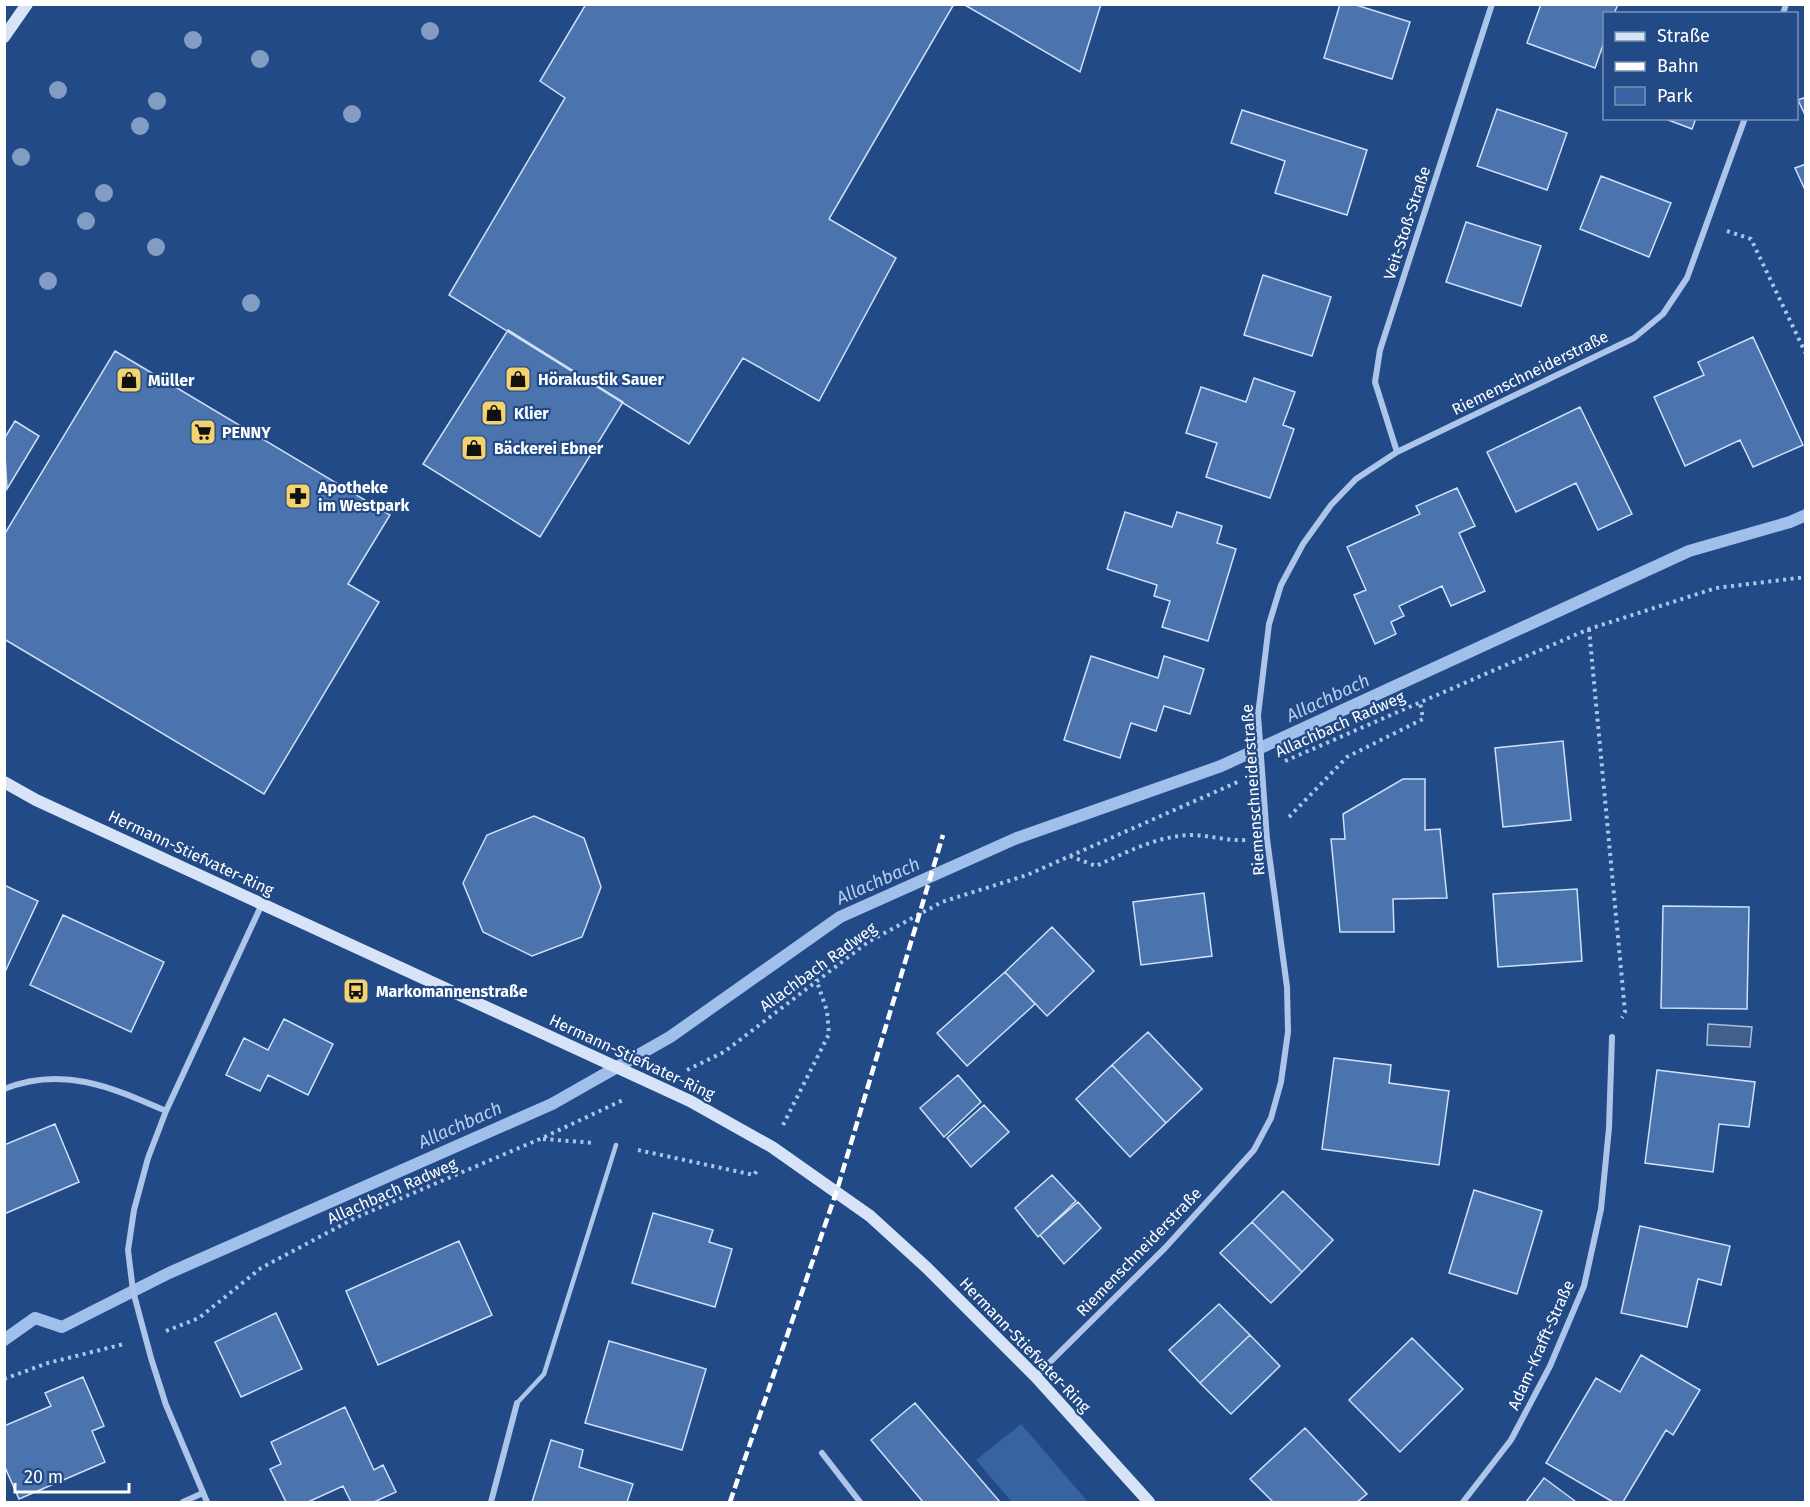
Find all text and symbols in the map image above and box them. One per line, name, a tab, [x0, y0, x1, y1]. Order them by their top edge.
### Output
legend	[1603, 12, 1798, 120]
text: Straße	[1657, 25, 1710, 47]
text: Bahn	[1657, 55, 1699, 77]
text: Park	[1657, 85, 1693, 107]
street label: Veit-Stoß-Straße	[1380, 164, 1434, 282]
street label: Riemenschneiderstraße	[1449, 327, 1611, 419]
shop icon: Hörakustik Sauer	[503, 364, 533, 394]
shop icon: Müller	[114, 365, 144, 395]
place label: Hörakustik Sauer	[538, 370, 664, 389]
place label: Müller	[148, 371, 195, 390]
shop icon: Klier	[479, 398, 509, 428]
place label: Klier	[514, 404, 549, 423]
supermarket icon: PENNY	[188, 417, 218, 447]
place label: PENNY	[222, 423, 271, 442]
shop icon: Bäckerei Ebner	[459, 433, 489, 463]
place label: Bäckerei Ebner	[494, 439, 604, 458]
place label: Apotheke im Westpark	[317, 478, 410, 515]
pharmacy icon: Apotheke im Westpark	[283, 481, 313, 511]
water label: Allachbach	[1282, 669, 1373, 727]
street label: Allachbach Radweg	[1272, 687, 1408, 761]
street label: Riemenschneiderstraße	[1238, 704, 1268, 876]
street label: Hermann-Stiefvater-Ring	[105, 806, 277, 900]
water label: Allachbach	[832, 853, 923, 910]
street label: Allachbach Radweg	[756, 918, 881, 1016]
bus stop icon: Markomannenstraße	[341, 976, 371, 1006]
place label: Markomannenstraße	[376, 982, 528, 1001]
street label: Hermann-Stiefvater-Ring	[546, 1010, 718, 1104]
water label: Allachbach	[414, 1097, 505, 1154]
street label: Allachbach Radweg	[324, 1154, 460, 1228]
street label: Riemenschneiderstraße	[1072, 1184, 1206, 1320]
street label: Hermann-Stiefvater-Ring	[956, 1274, 1095, 1417]
street label: Adam-Krafft-Straße	[1504, 1277, 1578, 1413]
scale bar	[15, 1456, 129, 1494]
text: 20 m	[24, 1466, 63, 1488]

